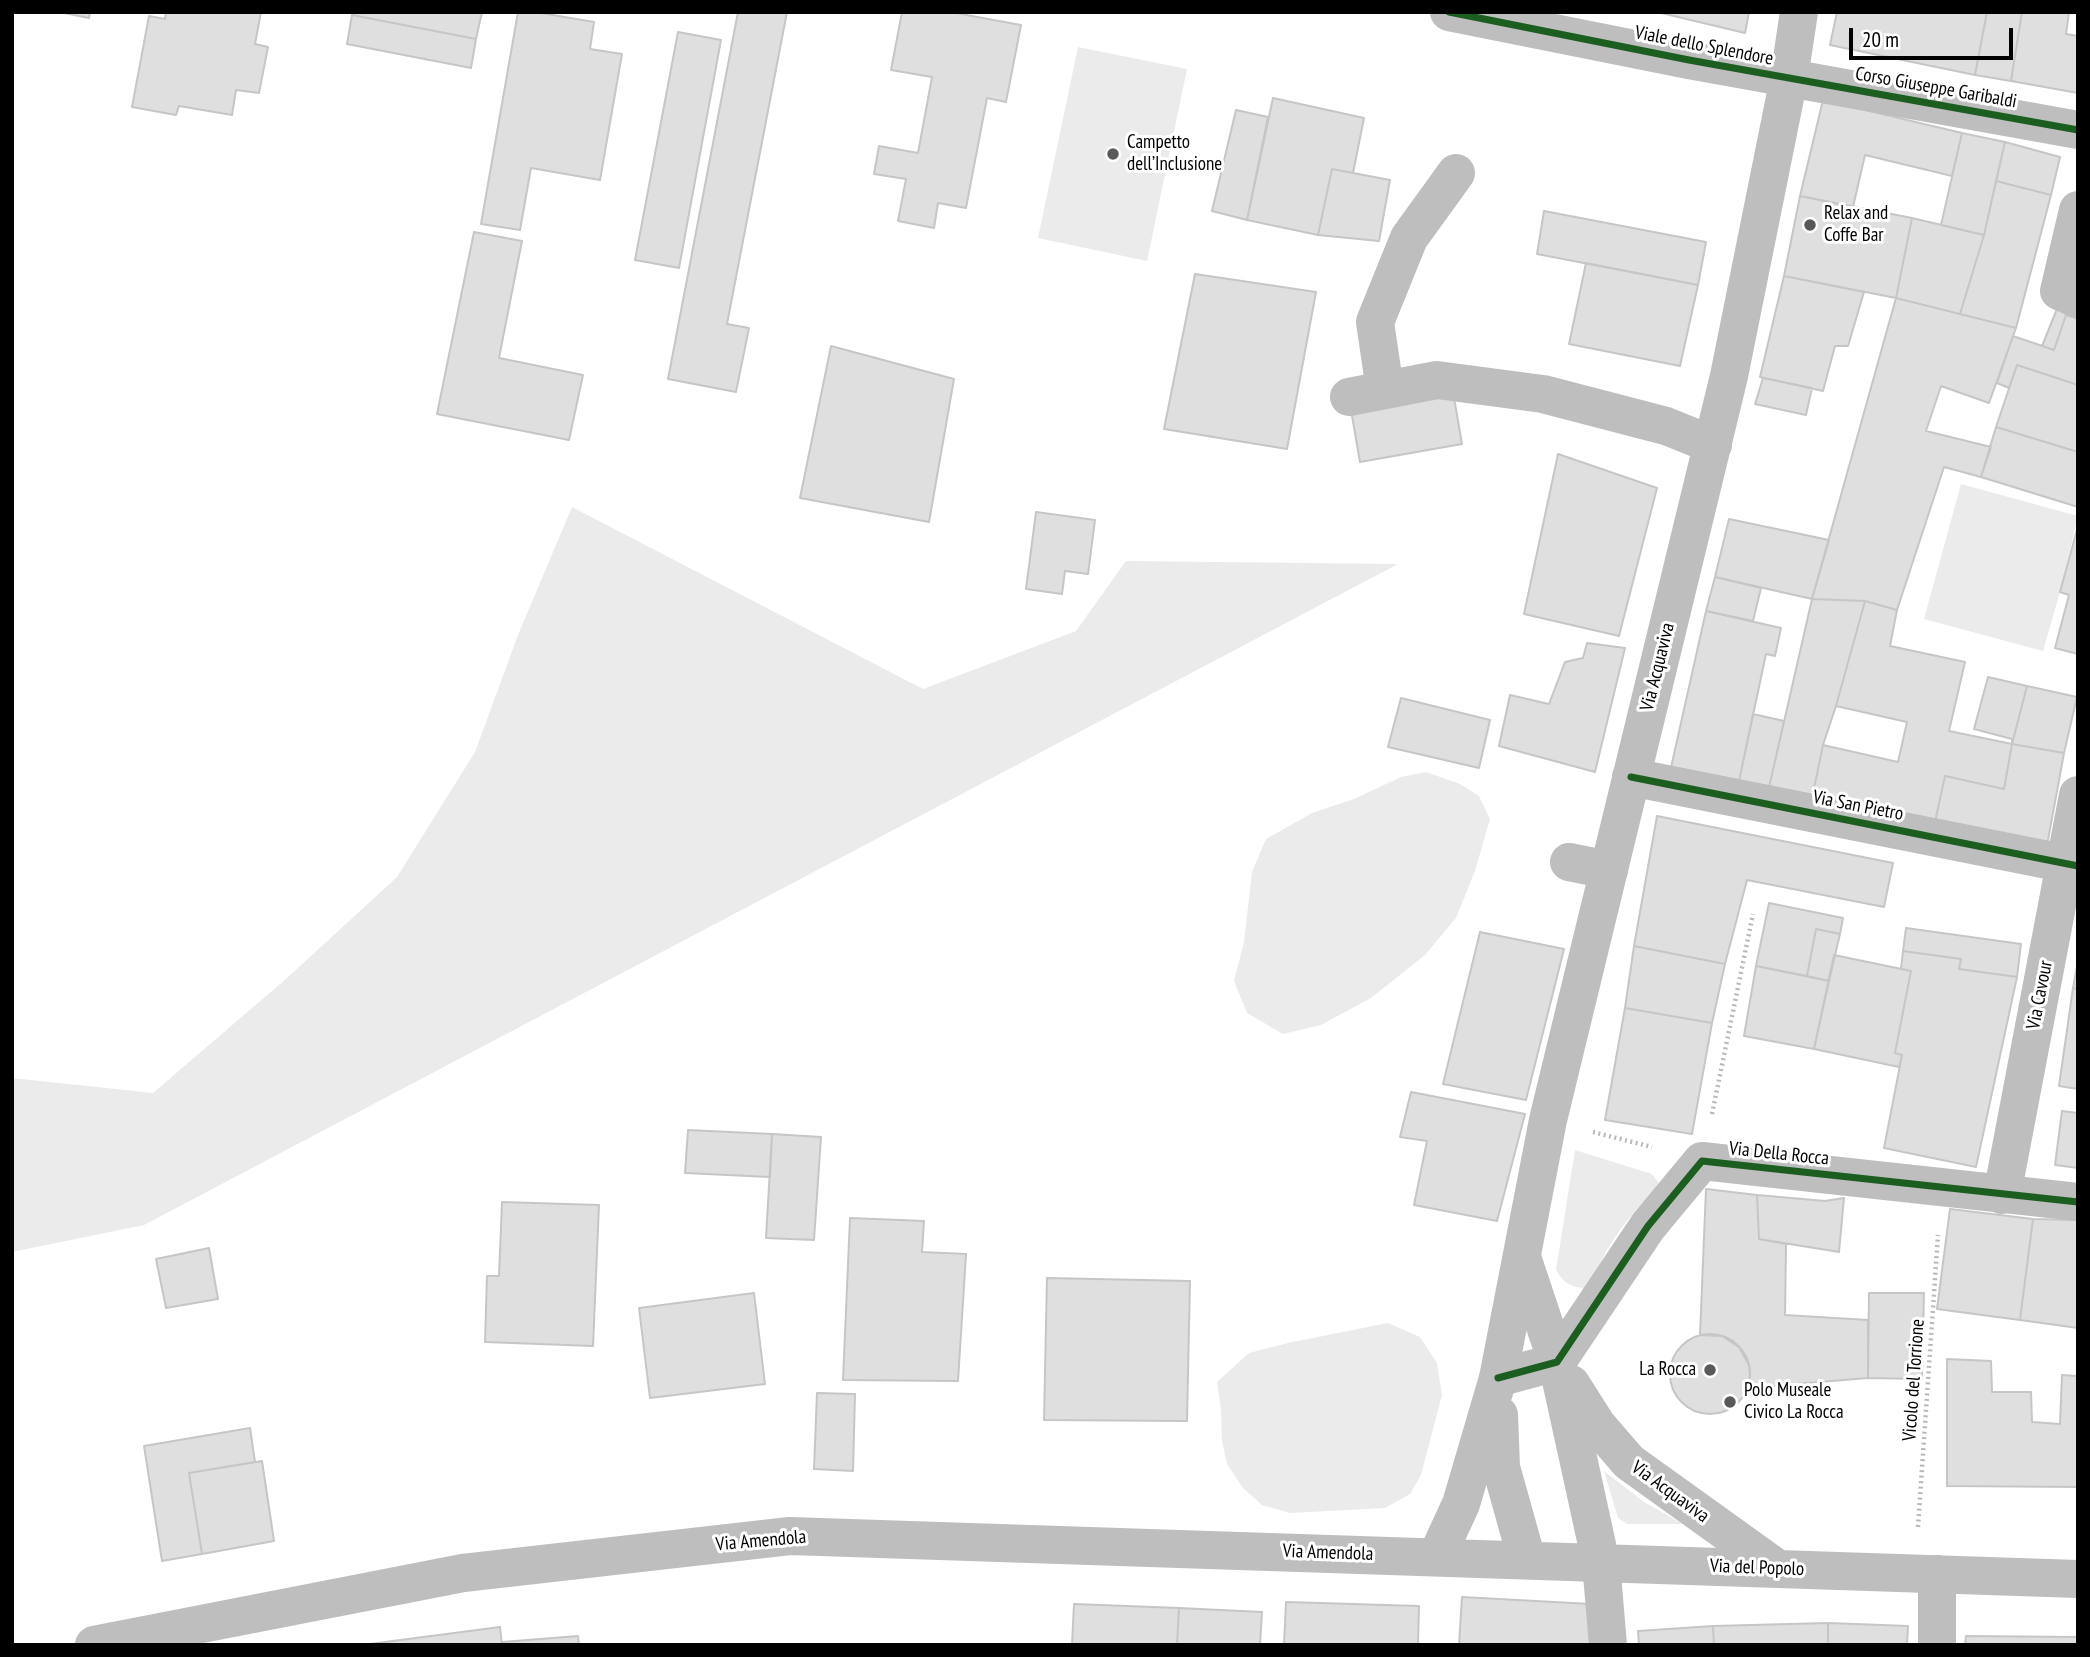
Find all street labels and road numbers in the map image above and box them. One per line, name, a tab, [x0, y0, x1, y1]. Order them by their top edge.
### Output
street label: Viale dello Splendore	[1633, 21, 1775, 71]
street label: Corso Giuseppe Garibaldi	[1853, 63, 2019, 113]
street label: Via Acquaviva	[1636, 620, 1680, 714]
street label: Via San Pietro	[1811, 786, 1905, 826]
street label: Via Cavour	[2022, 959, 2058, 1031]
street label: Via Della Rocca	[1728, 1137, 1830, 1171]
street label: Vicolo del Torrione	[1898, 1318, 1930, 1442]
street label: Via Acquaviva	[1627, 1456, 1713, 1528]
street label: Via Amendola	[715, 1526, 807, 1556]
street label: Via Amendola	[1282, 1540, 1374, 1566]
street label: Via del Popolo	[1709, 1555, 1805, 1581]

